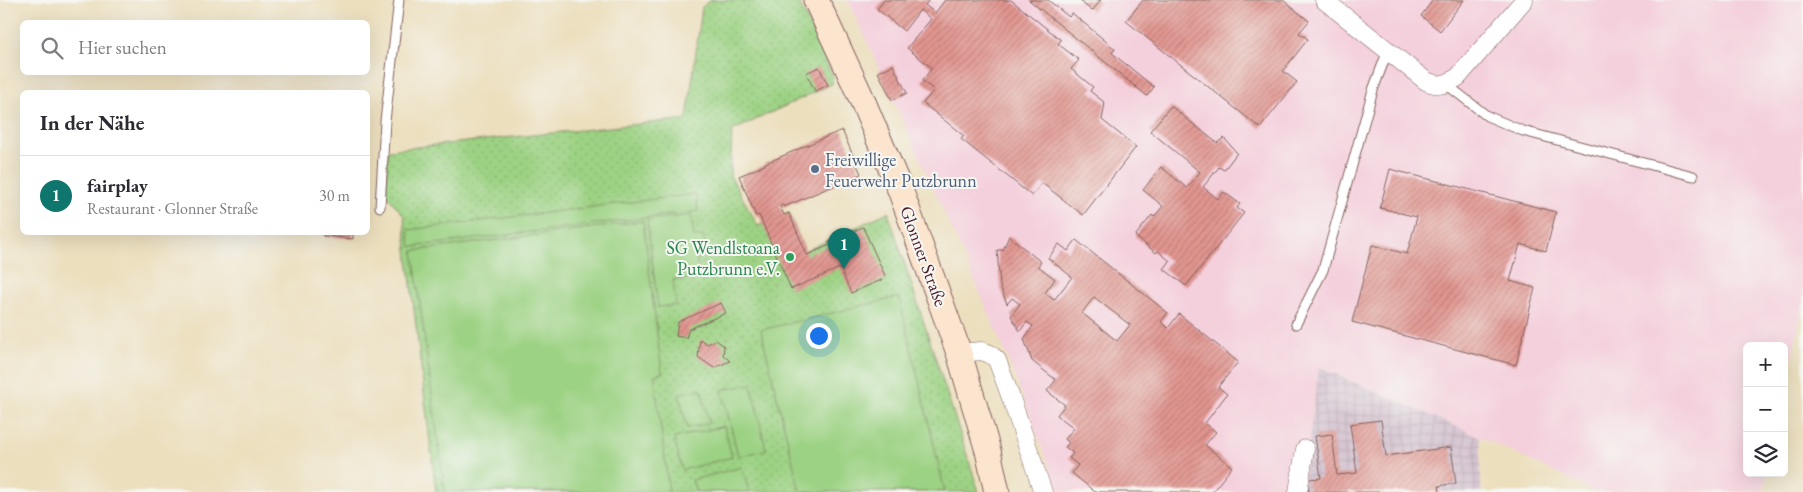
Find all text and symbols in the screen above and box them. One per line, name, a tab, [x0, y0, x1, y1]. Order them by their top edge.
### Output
search box	[20, 20, 370, 75]
icon: search	[38, 34, 66, 62]
text: Hier suchen	[78, 35, 167, 60]
text: In der Nähe	[40, 109, 145, 136]
place label: Freiwillige Feuerwehr Putzbrunn	[825, 148, 977, 192]
marker: Freiwillige Feuerwehr Putzbrunn	[809, 163, 821, 175]
text: fairplay	[87, 173, 148, 198]
text: 1	[52, 185, 60, 206]
text: 30 m	[319, 185, 350, 206]
text: Restaurant · Glonner Straße	[87, 198, 258, 219]
street label: Glonner Straße	[895, 203, 953, 309]
pin: 1	[828, 228, 860, 269]
place label: SG Wendlstoana Putzbrunn e.V.	[666, 236, 781, 280]
marker: SG Wendlstoana Putzbrunn e.V.	[784, 251, 796, 263]
your location	[806, 323, 832, 349]
map controls	[1743, 342, 1788, 477]
button: +	[1743, 342, 1788, 387]
button: −	[1743, 387, 1788, 432]
button: layers	[1743, 432, 1788, 477]

